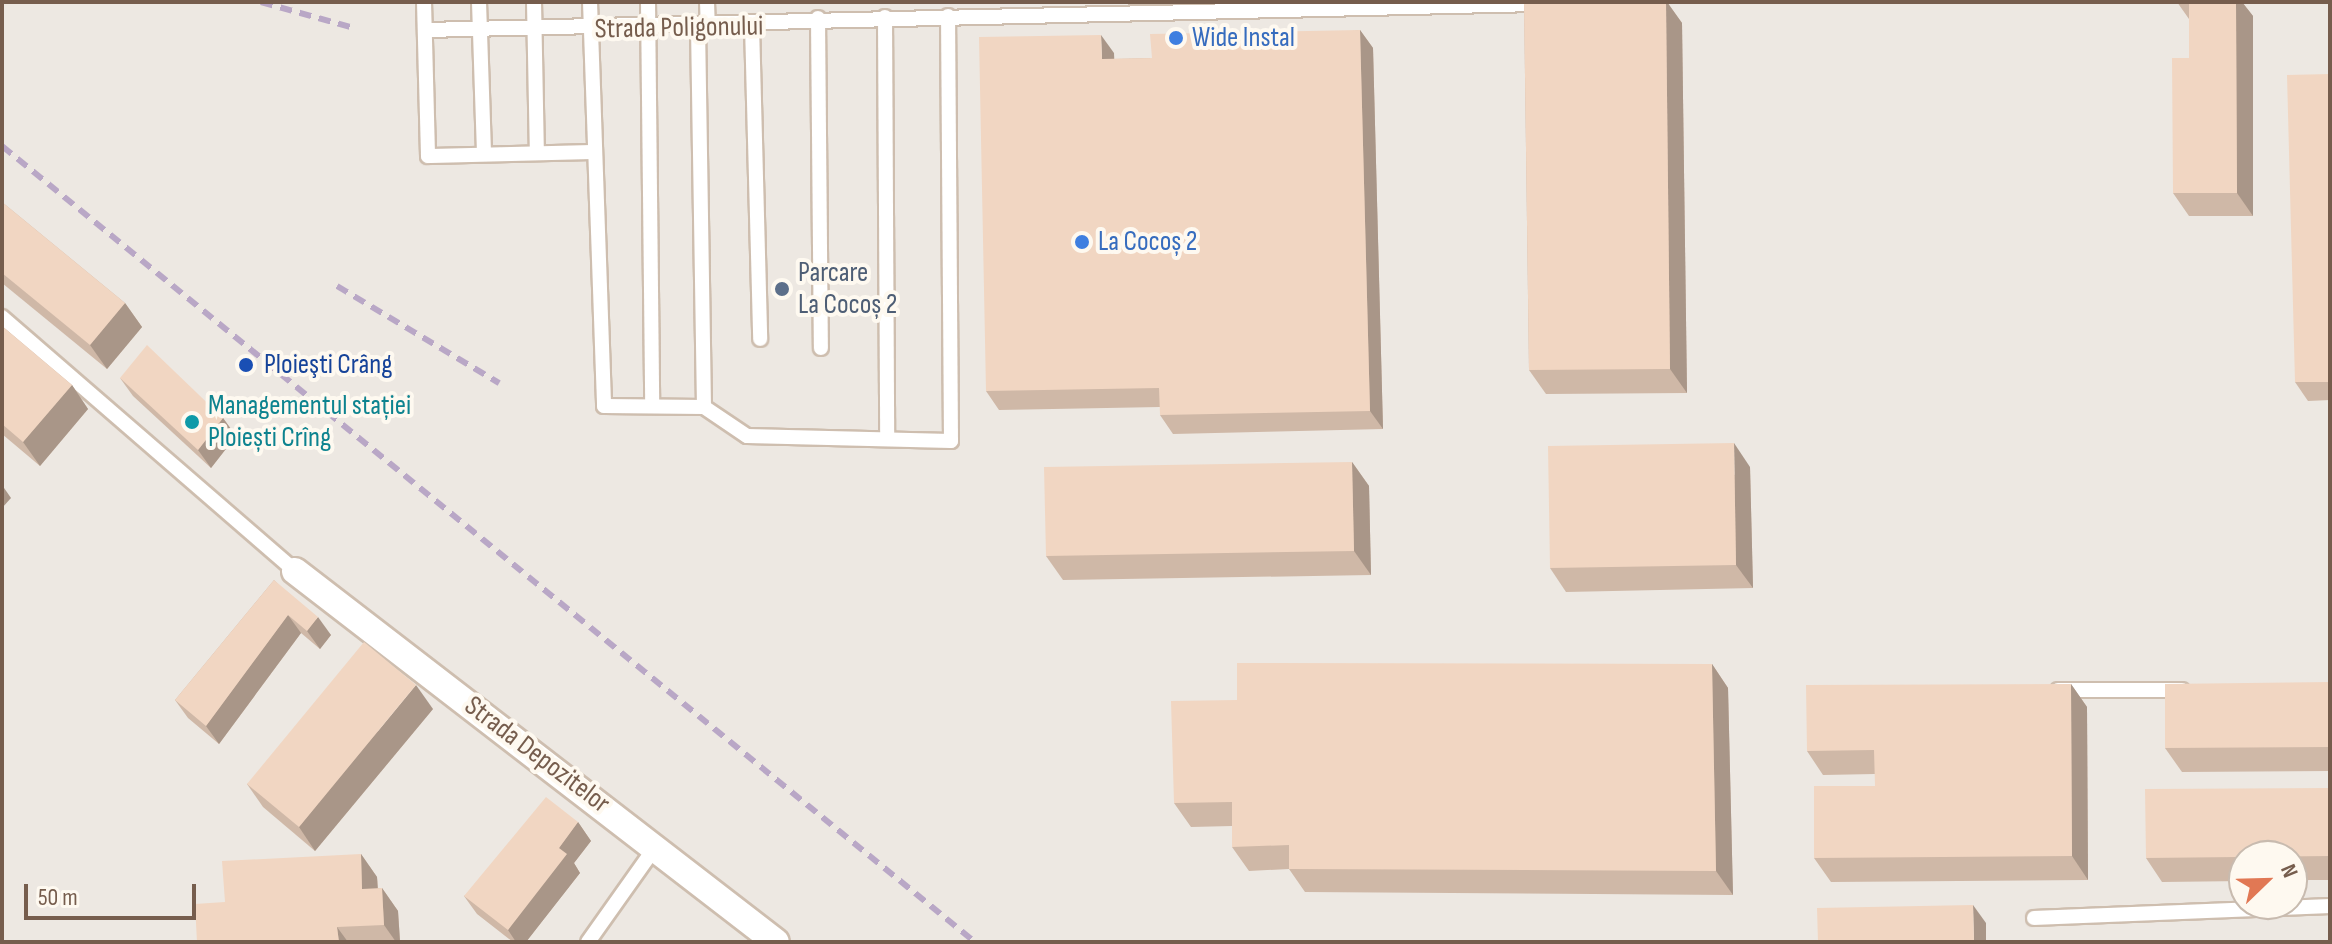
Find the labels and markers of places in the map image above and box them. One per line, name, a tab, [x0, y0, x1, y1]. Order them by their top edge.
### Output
place label: Wide Instal	[1192, 21, 1295, 55]
marker: Wide Instal	[1167, 29, 1185, 47]
place label: La Cocoș 2	[1098, 225, 1197, 259]
marker: La Cocoș 2	[1073, 233, 1091, 251]
place label: Parcare La Cocoș 2	[798, 256, 897, 322]
marker: Parcare La Cocoș 2	[773, 280, 791, 298]
place label: Ploieşti Crâng	[264, 348, 392, 382]
marker: Ploieşti Crâng	[235, 354, 257, 376]
place label: Managementul stației Ploiești Crîng	[208, 389, 411, 455]
marker: Managementul stației Ploiești Crîng	[183, 413, 201, 431]

